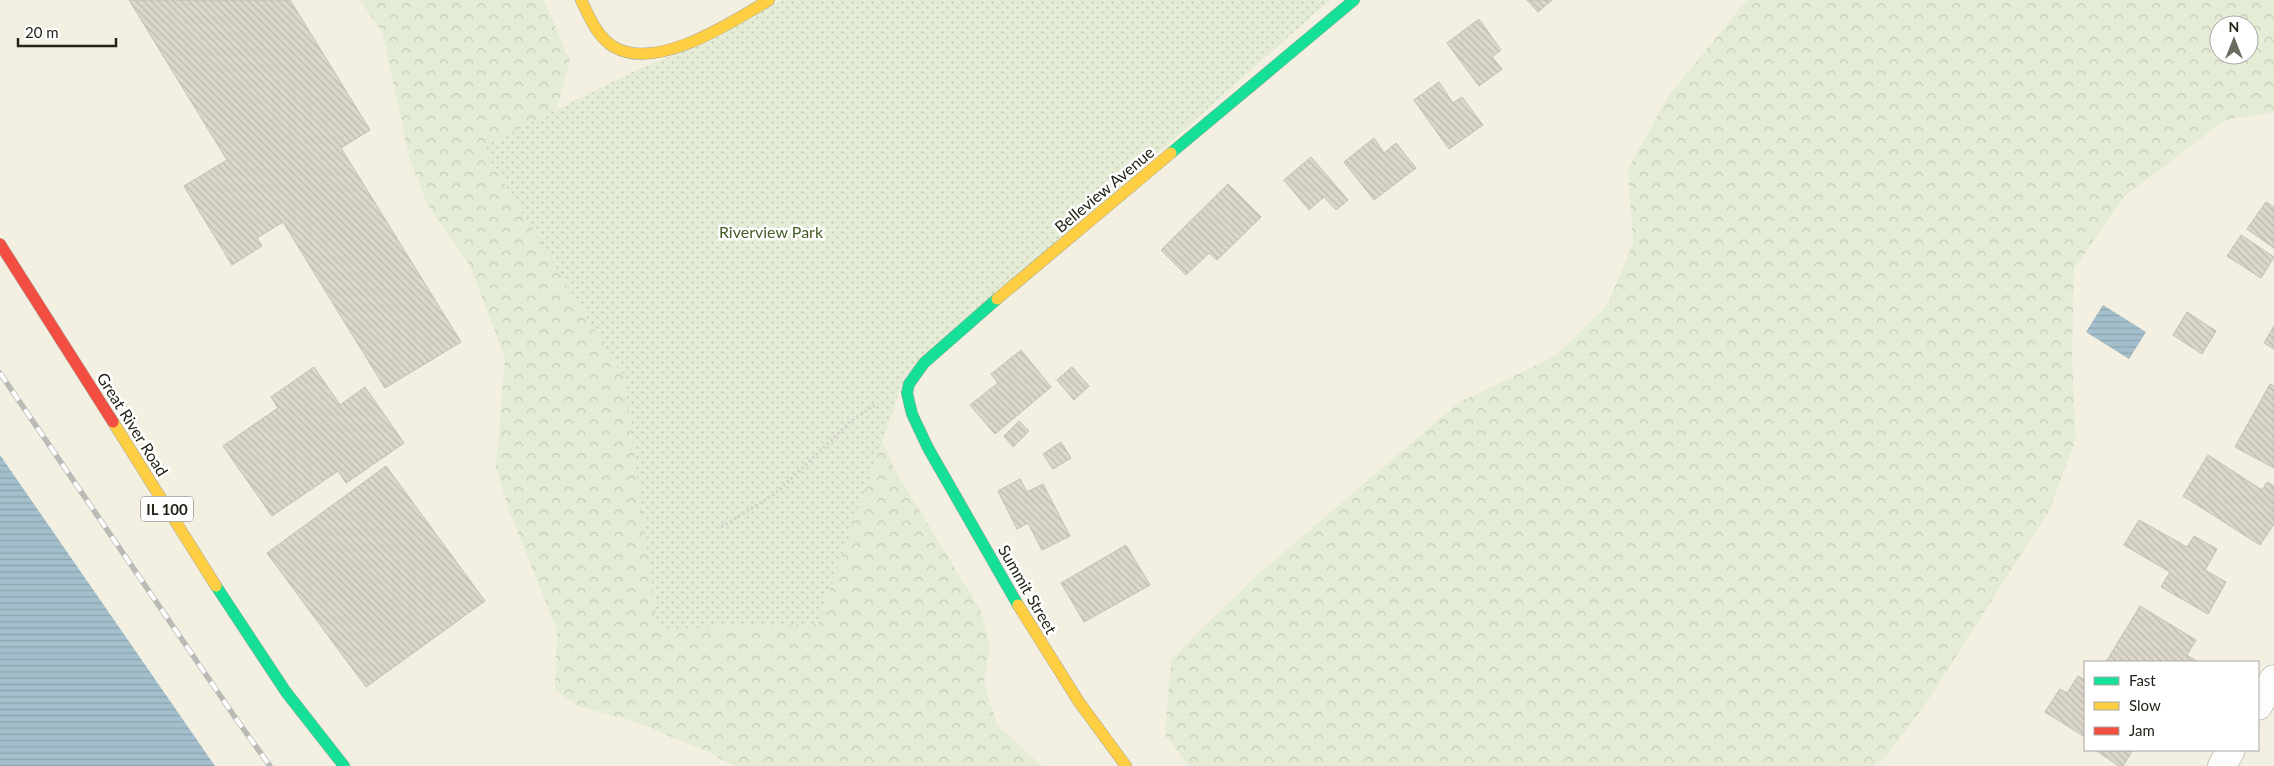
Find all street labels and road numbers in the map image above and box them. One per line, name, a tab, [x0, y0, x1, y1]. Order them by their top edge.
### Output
street label: Belleview Avenue	[1051, 142, 1157, 236]
street label: Great River Road	[94, 369, 172, 479]
road number: IL 100	[141, 496, 193, 522]
street label: Summit Street	[995, 541, 1061, 637]

